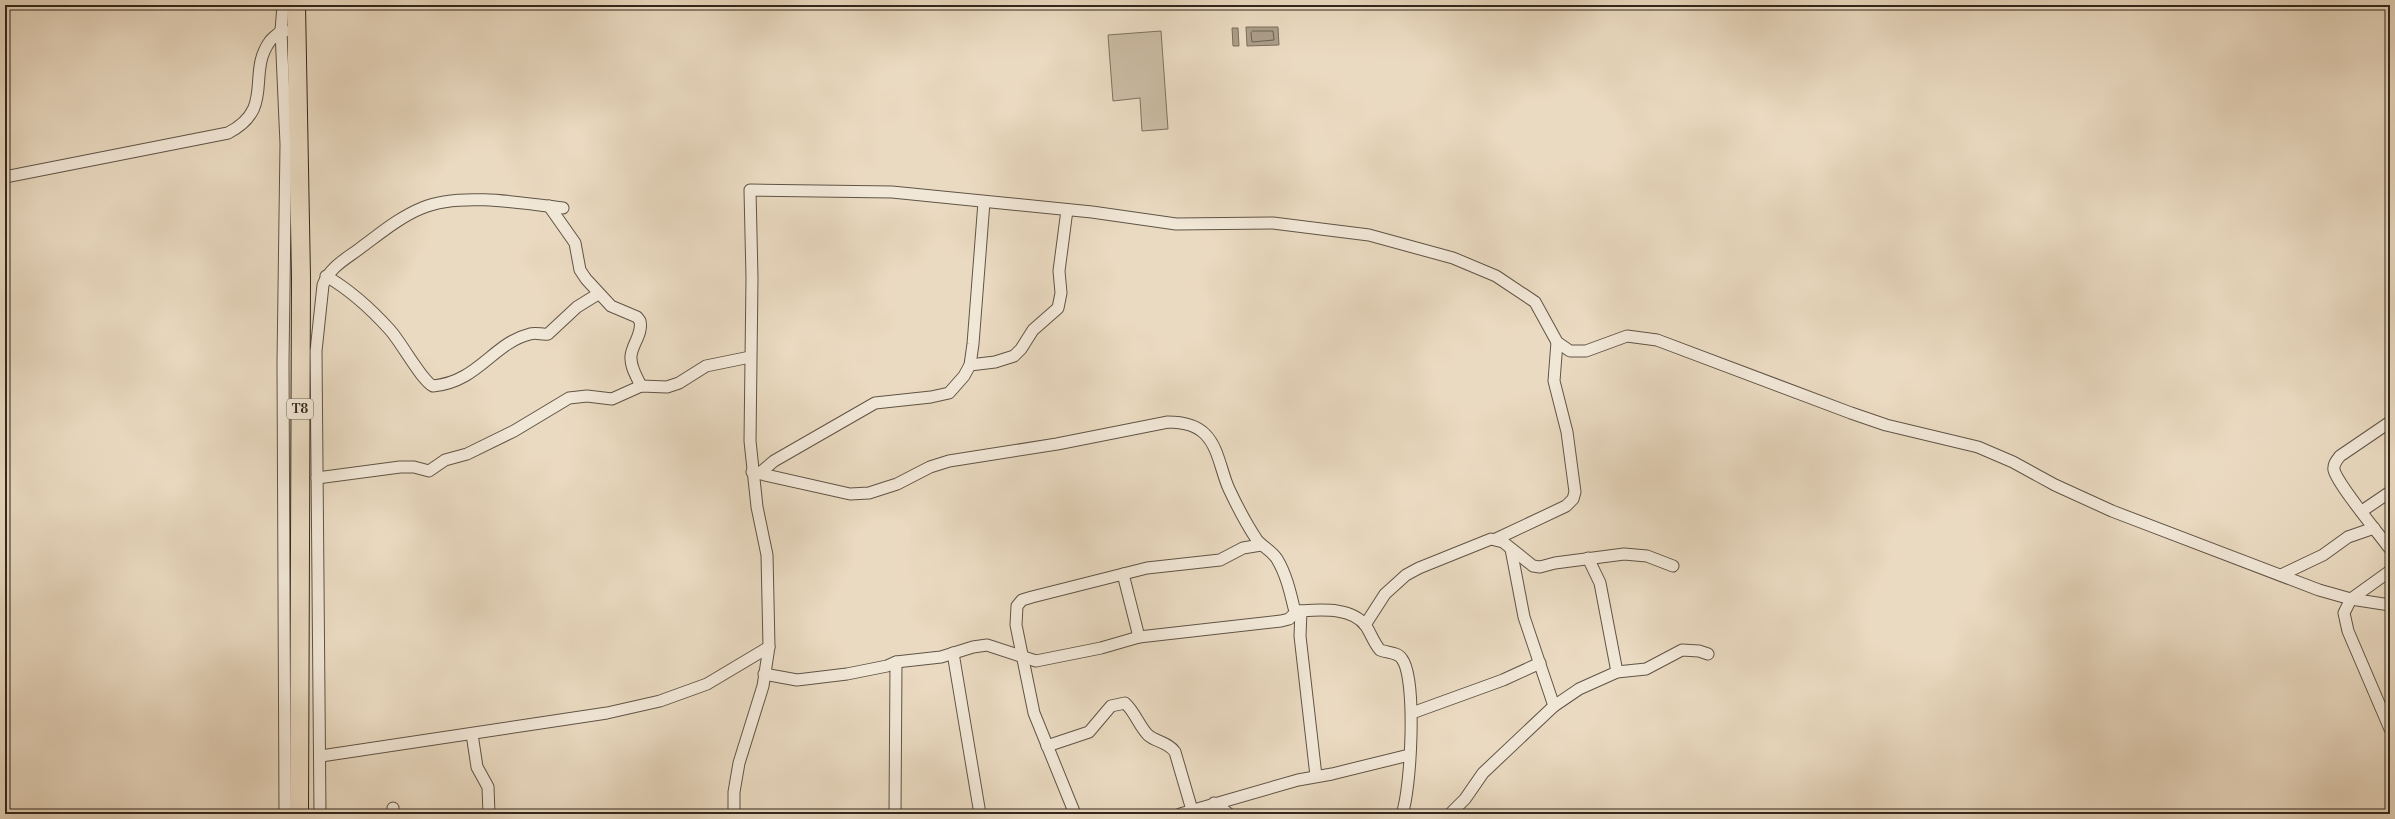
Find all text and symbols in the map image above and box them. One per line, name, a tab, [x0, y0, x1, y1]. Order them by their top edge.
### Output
road number: T8	[287, 399, 313, 419]

